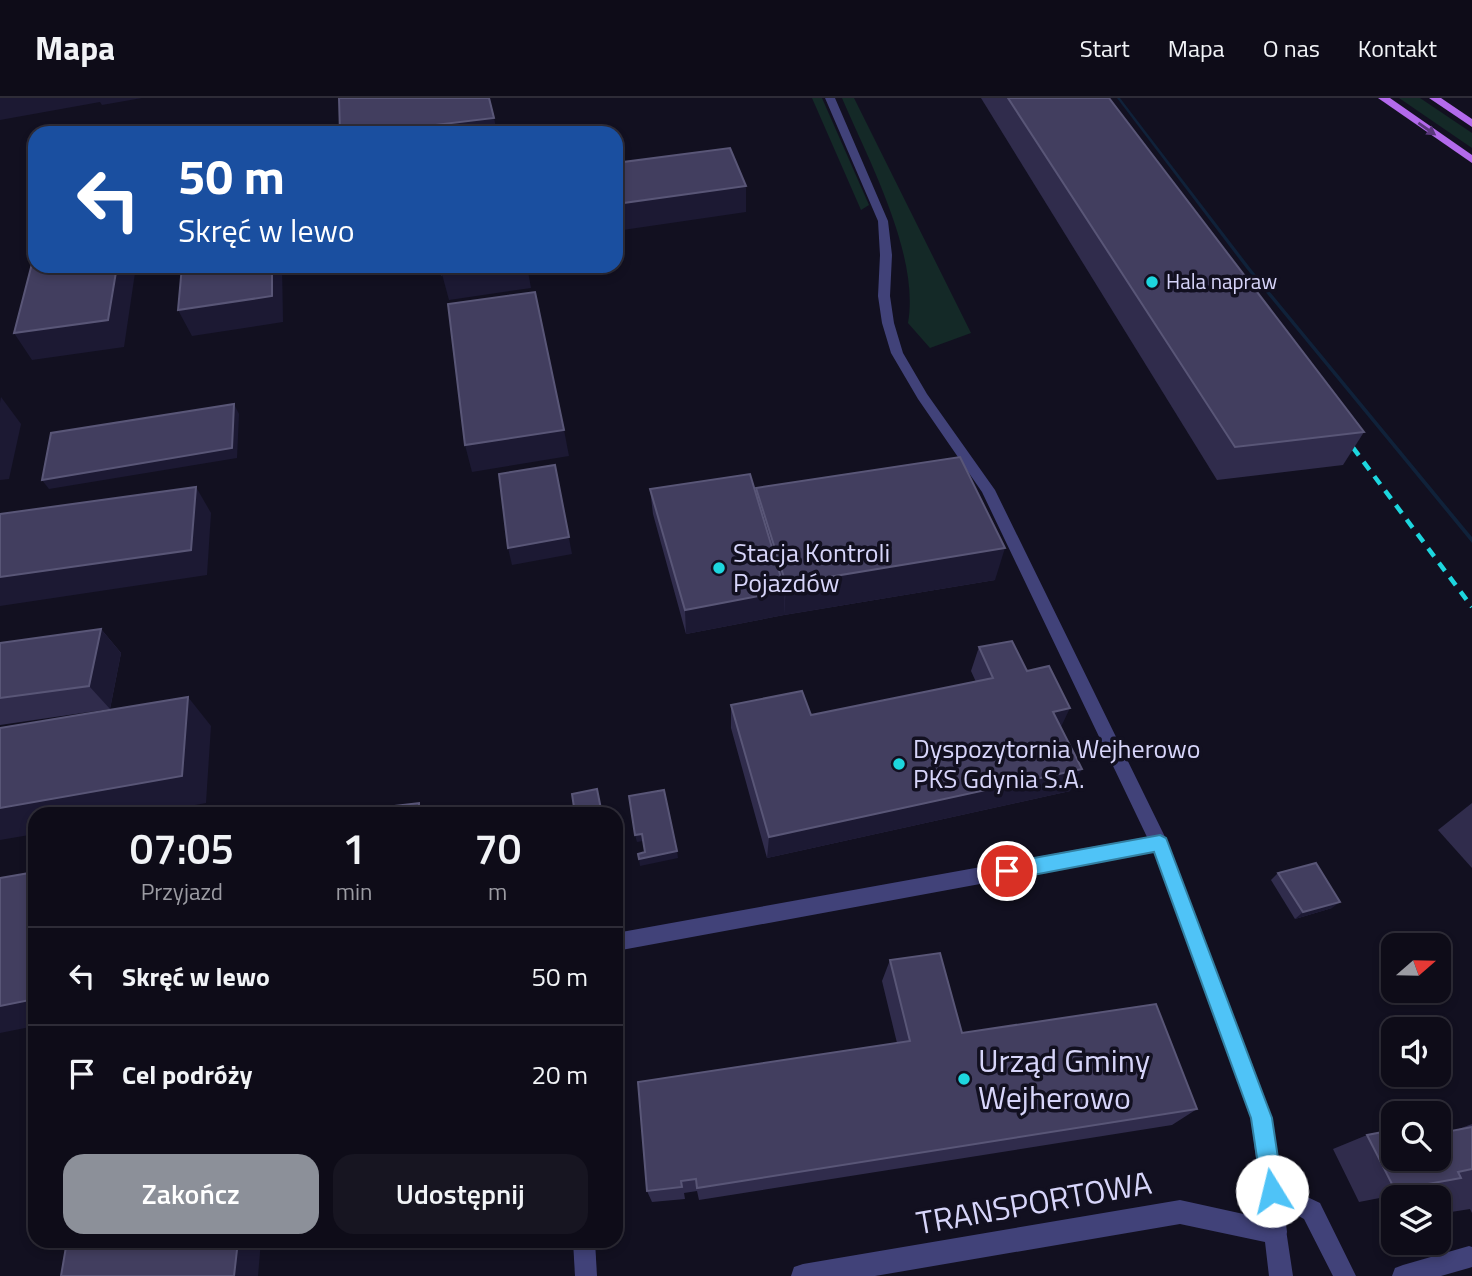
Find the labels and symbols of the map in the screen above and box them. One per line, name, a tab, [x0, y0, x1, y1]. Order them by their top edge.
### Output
one-way arrow	[1418, 122, 1436, 136]
place label: Hala napraw	[1166, 265, 1277, 297]
marker: Hala napraw	[1144, 274, 1160, 290]
place label: Stacja Kontroli Pojazdów	[733, 533, 890, 602]
marker: Stacja Kontroli Pojazdów	[711, 560, 727, 576]
place label: Dyspozytornia Wejherowo PKS Gdynia S.A.	[913, 729, 1200, 798]
marker: Dyspozytornia Wejherowo PKS Gdynia S.A.	[891, 756, 907, 772]
pin	[977, 841, 1037, 901]
north arrow	[1381, 933, 1451, 1003]
place label: Urząd Gminy Wejherowo	[978, 1036, 1150, 1121]
marker: Urząd Gminy Wejherowo	[956, 1071, 972, 1087]
position arrow	[1235, 1154, 1309, 1228]
street label: TRANSPORTOWA	[913, 1158, 1155, 1246]

